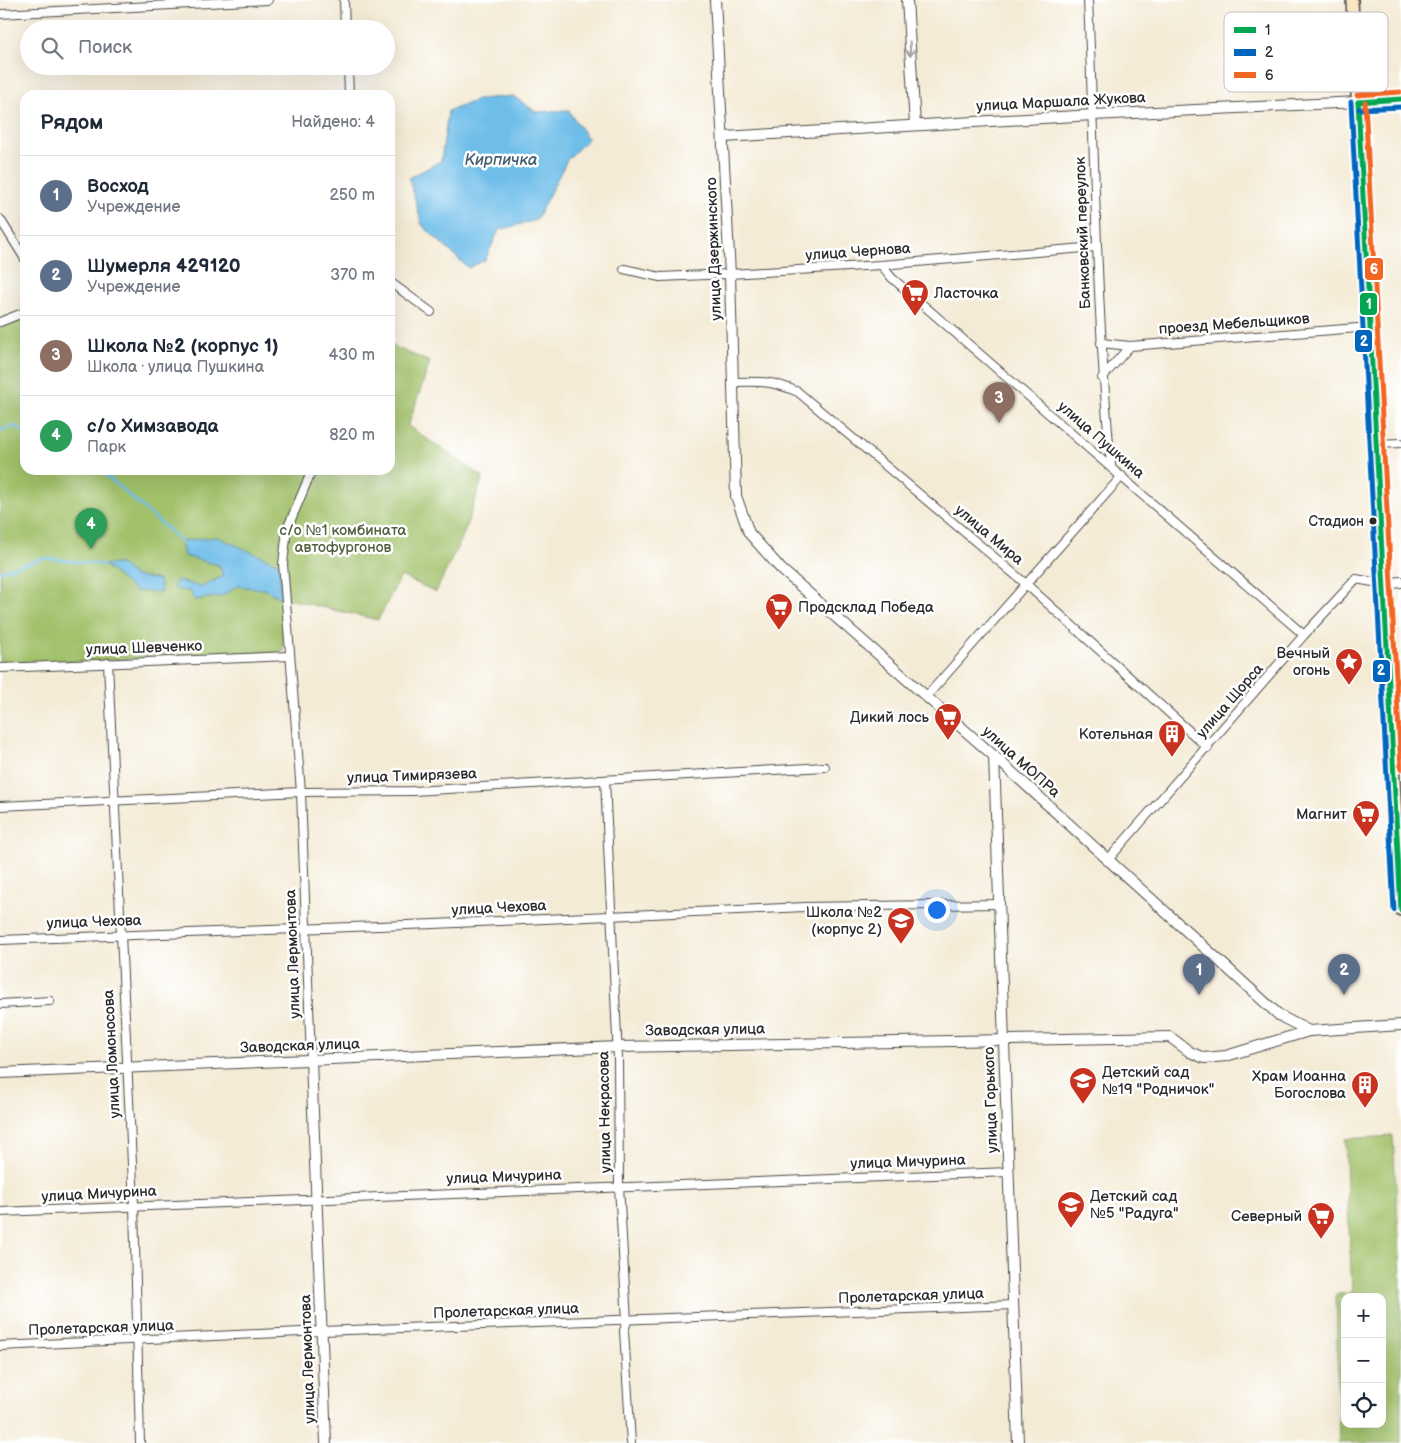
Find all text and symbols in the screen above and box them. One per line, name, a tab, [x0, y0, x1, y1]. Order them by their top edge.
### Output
legend	[1224, 12, 1388, 92]
search box	[20, 20, 395, 75]
text: 1	[1265, 22, 1270, 39]
icon: search	[38, 34, 66, 62]
text: Поиск	[78, 36, 132, 59]
one-way arrow	[906, 40, 915, 56]
text: 2	[1265, 44, 1274, 61]
text: 6	[1265, 67, 1274, 84]
street label: улица Маршала Жукова	[976, 88, 1146, 116]
text: Рядом	[40, 110, 103, 135]
text: Найдено: 4	[291, 113, 375, 132]
water label: Кирпичка	[465, 151, 537, 170]
street label: Банковский переулок	[1071, 156, 1095, 310]
text: Восход	[87, 175, 149, 198]
street label: улица Дзержинского	[702, 177, 726, 321]
text: 1	[53, 186, 59, 205]
text: 250 m	[329, 186, 375, 205]
text: Учреждение	[87, 198, 180, 217]
street label: улица Чернова	[805, 239, 911, 265]
text: Шумерля 429120	[87, 255, 241, 278]
line badge: 6	[1364, 257, 1384, 281]
text: 6	[1370, 261, 1378, 278]
text: 2	[51, 266, 61, 285]
text: 370 m	[330, 266, 375, 285]
text: Учреждение	[87, 278, 180, 297]
supermarket icon: Ласточка	[900, 278, 930, 317]
place label: Ласточка	[933, 284, 999, 303]
line badge: 1	[1359, 292, 1378, 316]
text: 1	[1366, 296, 1372, 313]
street label: проезд Мебельщиков	[1158, 309, 1310, 339]
line badge: 2	[1354, 329, 1373, 353]
text: 2	[1360, 333, 1369, 350]
text: Школа №2 (корпус 1)	[87, 335, 279, 358]
text: 3	[51, 346, 61, 365]
text: 430 m	[328, 346, 375, 365]
text: Школа · улица Пушкина	[87, 358, 264, 377]
pin: 3	[983, 382, 1015, 423]
street label: улица Пушкина	[1054, 397, 1148, 483]
text: с/о Химзавода	[87, 415, 219, 438]
text: 4	[51, 426, 61, 445]
text: 820 m	[329, 426, 375, 445]
text: Парк	[87, 438, 126, 457]
street label: улица Мира	[951, 501, 1027, 569]
pin: 4	[75, 508, 107, 549]
place label: Стадион	[1308, 513, 1364, 530]
marker: Стадион	[1368, 516, 1378, 526]
park label: с/о №1 комбината автофургонов	[280, 521, 407, 557]
supermarket icon: Продсклад Победа	[764, 592, 794, 631]
place label: Продсклад Победа	[798, 598, 934, 617]
street label: улица Шевченко	[85, 636, 203, 660]
place label: Вечный огонь	[1277, 644, 1331, 680]
place icon: Вечный огонь	[1334, 647, 1364, 686]
line badge: 2	[1372, 659, 1391, 683]
street label: улица Щорса	[1192, 660, 1268, 742]
text: 2	[1377, 662, 1386, 679]
supermarket icon: Дикий лось	[933, 702, 963, 741]
place label: Дикий лось	[850, 708, 930, 727]
building icon: Котельная	[1157, 719, 1187, 758]
street label: улица МОПРа	[978, 722, 1064, 802]
place label: Котельная	[1079, 725, 1153, 744]
street label: улица Тимирязева	[347, 764, 477, 788]
supermarket icon: Магнит	[1351, 799, 1381, 838]
place label: Магнит	[1296, 805, 1347, 824]
street label: улица Лермонтова	[281, 889, 305, 1019]
street label: улица Чехова	[451, 896, 547, 920]
your location	[924, 897, 950, 923]
place label: Школа №2 (корпус 2)	[806, 903, 882, 939]
school or university icon: Школа №2 (корпус 2)	[886, 906, 916, 945]
street label: улица Чехова	[46, 911, 142, 933]
pin: 1	[1183, 954, 1215, 995]
pin: 2	[1328, 954, 1360, 995]
street label: улица Ломоносова	[99, 989, 125, 1119]
street label: Заводская улица	[645, 1019, 765, 1041]
street label: Заводская улица	[240, 1034, 360, 1058]
street label: улица Горького	[980, 1046, 1002, 1154]
street label: улица Некрасова	[594, 1051, 616, 1173]
place label: Детский сад №19 "Родничок"	[1102, 1063, 1214, 1099]
school or university icon: Детский сад №19 "Родничок"	[1068, 1066, 1098, 1105]
place label: Храм Иоанна Богослова	[1252, 1067, 1346, 1103]
building icon: Храм Иоанна Богослова	[1350, 1070, 1380, 1109]
street label: улица Мичурина	[850, 1150, 966, 1174]
street label: улица Мичурина	[446, 1165, 562, 1189]
street label: улица Мичурина	[41, 1181, 157, 1207]
place label: Детский сад №5 "Радуга"	[1090, 1187, 1179, 1223]
school or university icon: Детский сад №5 "Радуга"	[1056, 1190, 1086, 1229]
supermarket icon: Северный	[1306, 1201, 1336, 1240]
place label: Северный	[1231, 1207, 1302, 1226]
street label: Пролетарская улица	[838, 1284, 984, 1308]
map controls	[1341, 1293, 1386, 1428]
button: +	[1341, 1293, 1386, 1338]
street label: улица Лермонтова	[296, 1294, 320, 1424]
street label: Пролетарская улица	[433, 1299, 579, 1323]
street label: Пролетарская улица	[28, 1316, 174, 1340]
button: −	[1341, 1338, 1386, 1383]
button: locate	[1341, 1383, 1386, 1428]

